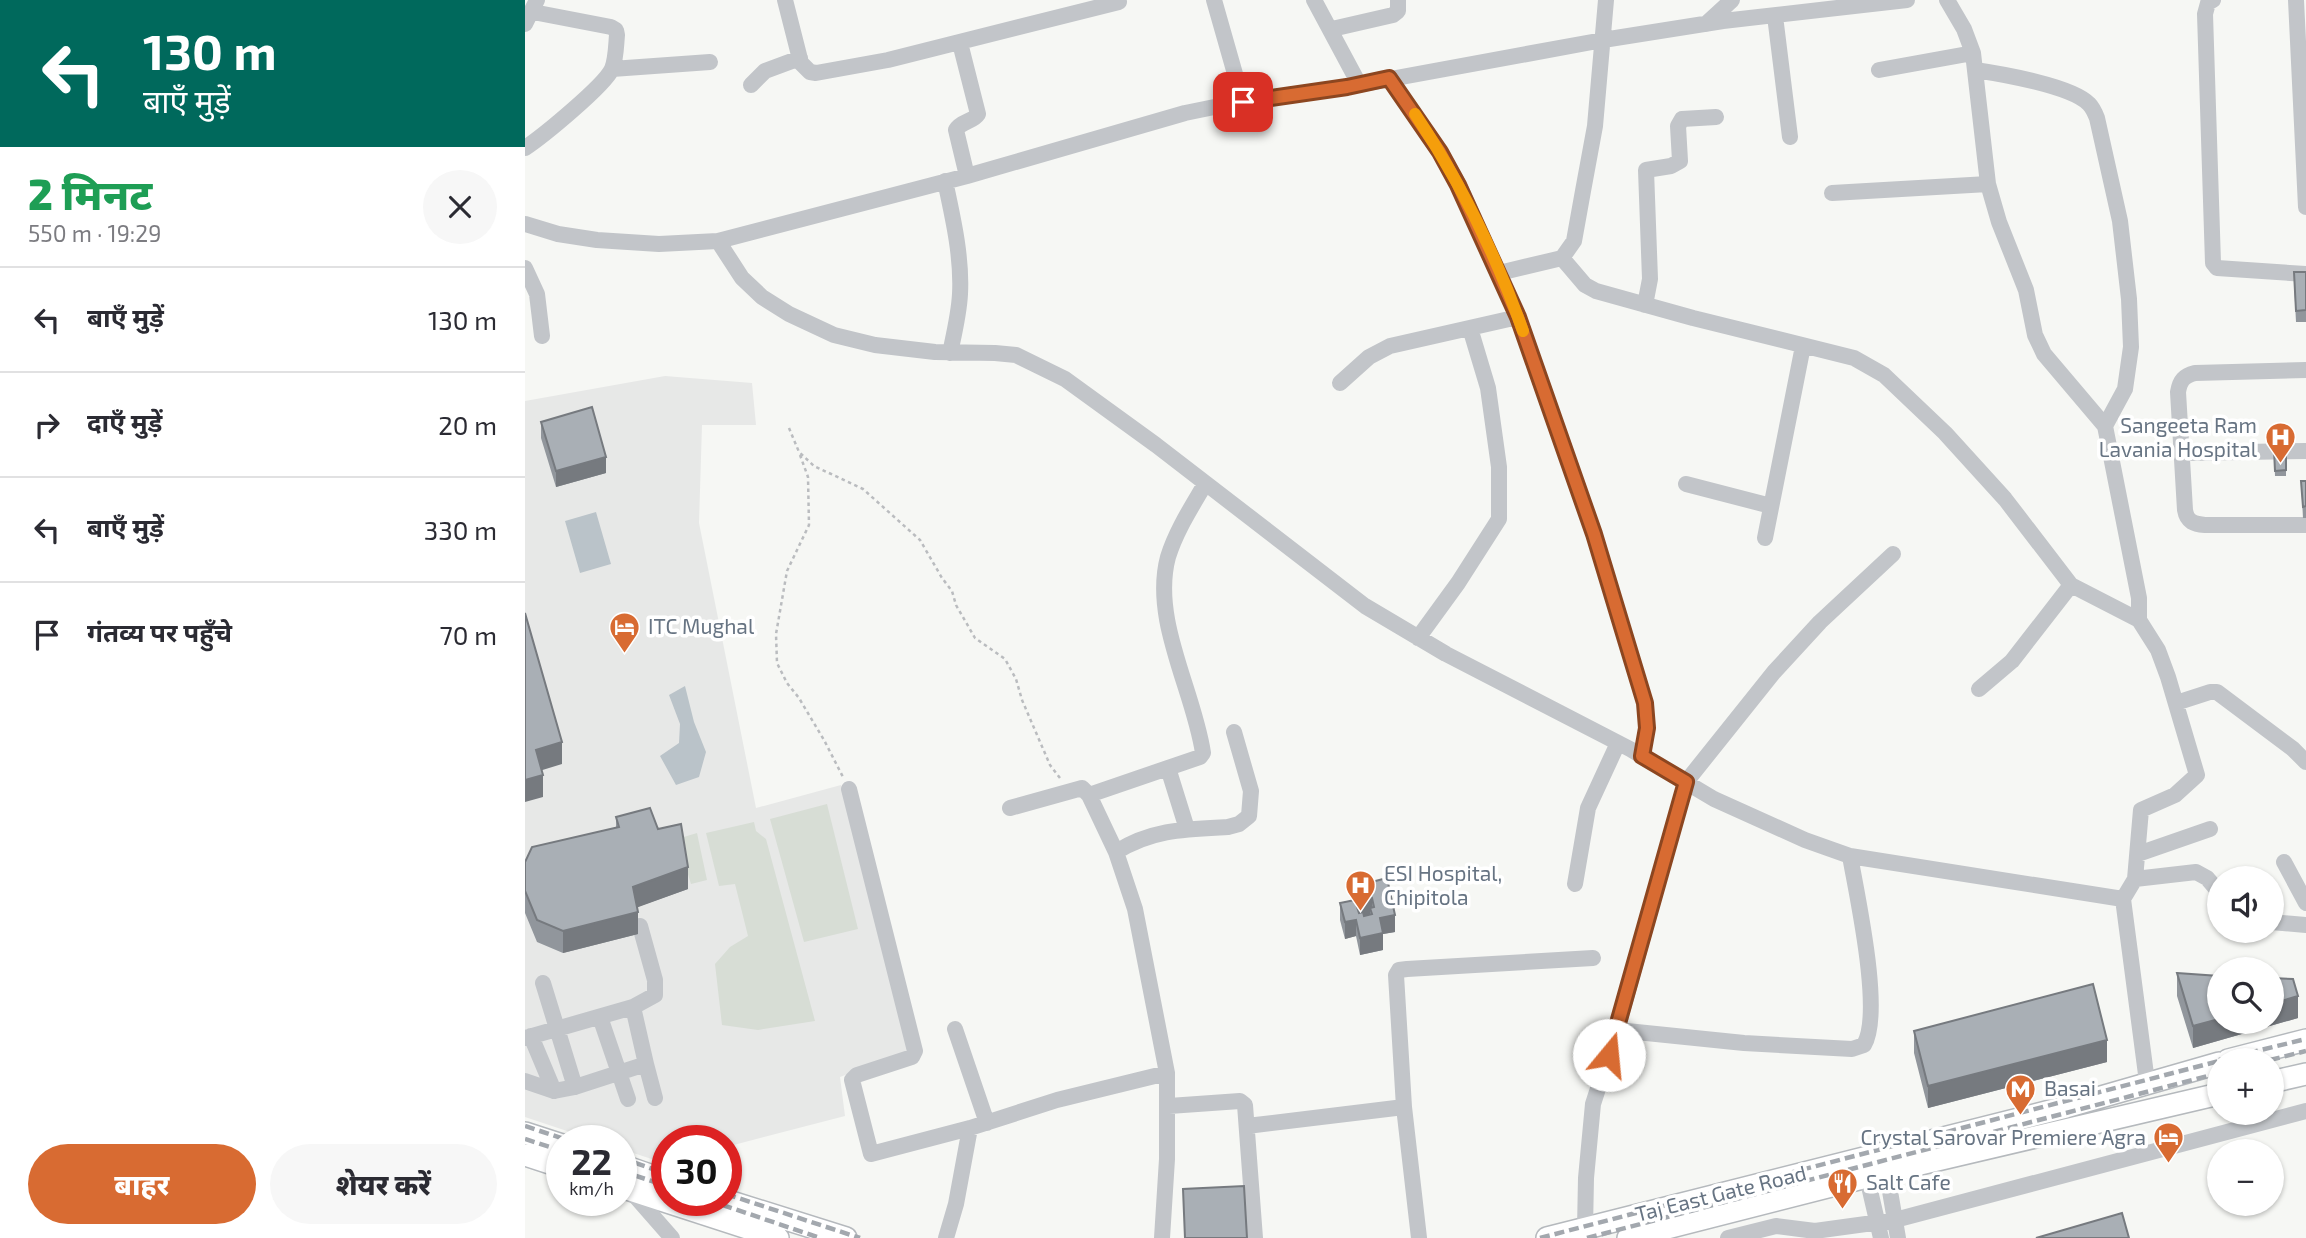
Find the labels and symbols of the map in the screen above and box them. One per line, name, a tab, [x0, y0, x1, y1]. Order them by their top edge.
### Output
pin	[1213, 72, 1273, 132]
place label: Sangeeta Ram Lavania Hospital	[2099, 412, 2258, 461]
hospital icon: Sangeeta Ram Lavania Hospital	[2263, 421, 2297, 465]
hotel icon: ITC Mughal	[608, 610, 642, 654]
place label: ITC Mughal	[648, 613, 755, 638]
place label: ESI Hospital, Chipitola	[1384, 860, 1502, 909]
hospital icon: ESI Hospital, Chipitola	[1344, 869, 1378, 913]
position arrow	[1572, 1018, 1646, 1092]
metro station icon: Basai	[2004, 1072, 2038, 1116]
place label: Basai	[2044, 1075, 2096, 1100]
hotel icon: Crystal Sarovar Premiere Agra	[2152, 1121, 2186, 1165]
place label: Crystal Sarovar Premiere Agra	[1860, 1124, 2146, 1149]
speed limit sign: 30	[651, 1125, 742, 1216]
street label: Taj East Gate Road	[1633, 1159, 1809, 1227]
restaurant icon: Salt Cafe	[1826, 1166, 1860, 1210]
place label: Salt Cafe	[1866, 1169, 1951, 1194]

